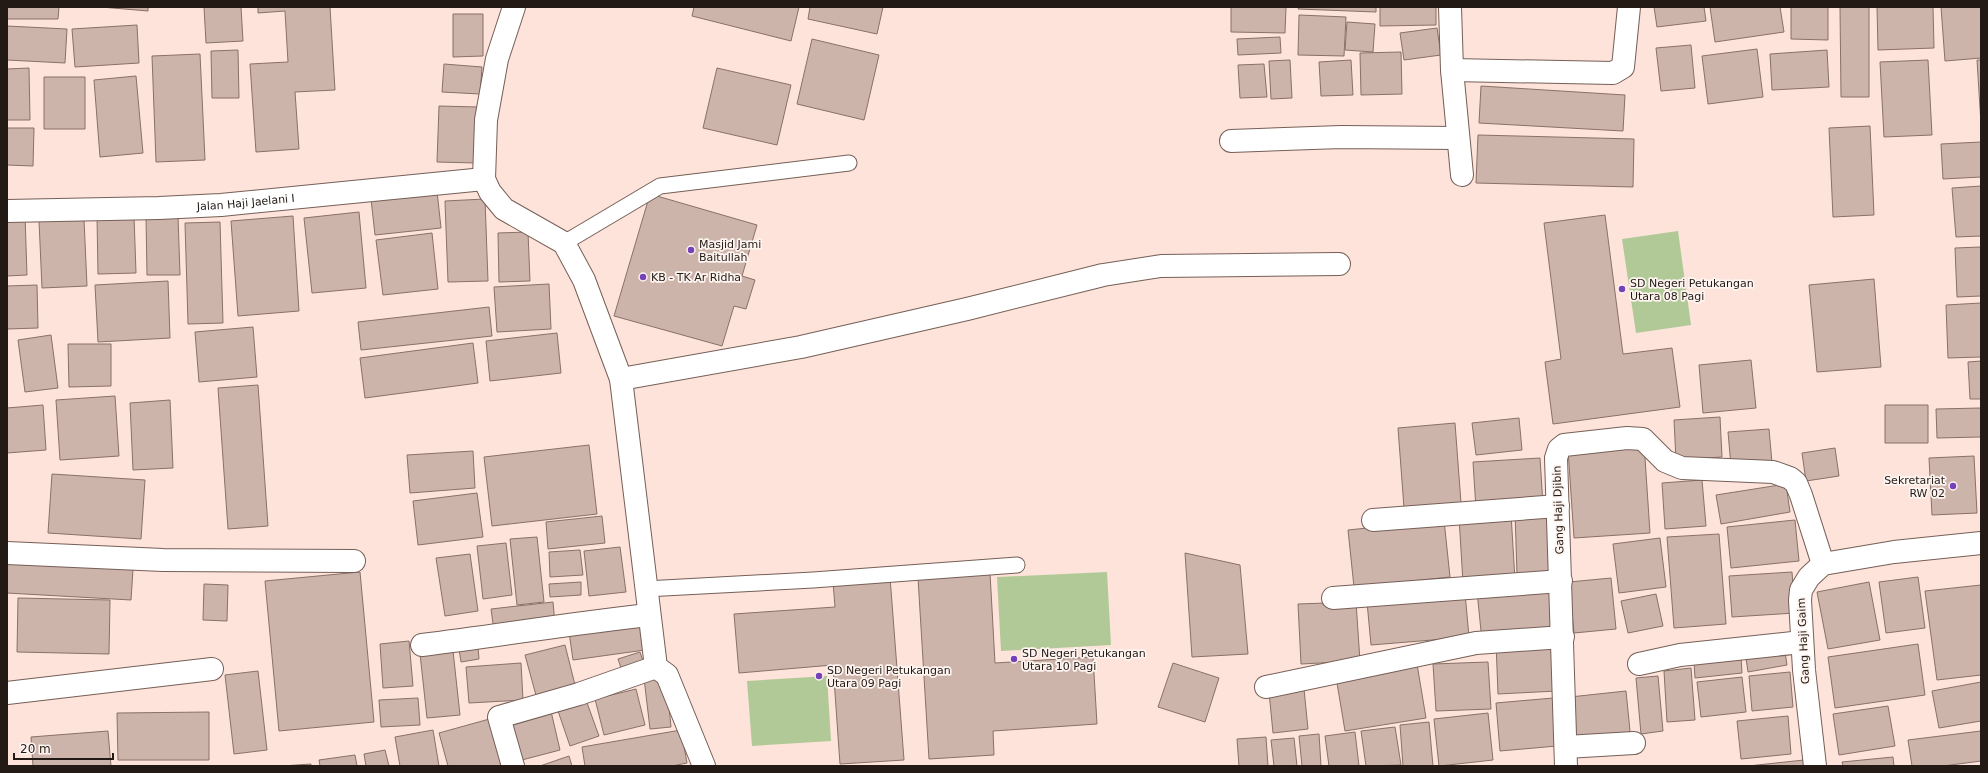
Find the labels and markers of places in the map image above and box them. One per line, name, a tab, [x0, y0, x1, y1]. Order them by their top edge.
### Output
place label: Masjid Jami Baitullah	[699, 238, 761, 264]
marker: Masjid Jami Baitullah	[686, 245, 696, 255]
place label: KB - TK Ar Ridha	[651, 271, 741, 284]
marker: KB - TK Ar Ridha	[638, 272, 648, 282]
place label: SD Negeri Petukangan Utara 08 Pagi	[1630, 277, 1754, 303]
marker: SD Negeri Petukangan Utara 08 Pagi	[1617, 284, 1627, 294]
place label: Sekretariat RW 02	[1884, 474, 1946, 500]
marker: Sekretariat RW 02	[1948, 481, 1958, 491]
place label: SD Negeri Petukangan Utara 10 Pagi	[1022, 647, 1146, 673]
marker: SD Negeri Petukangan Utara 10 Pagi	[1009, 654, 1019, 664]
place label: SD Negeri Petukangan Utara 09 Pagi	[827, 664, 951, 690]
marker: SD Negeri Petukangan Utara 09 Pagi	[814, 671, 824, 681]

